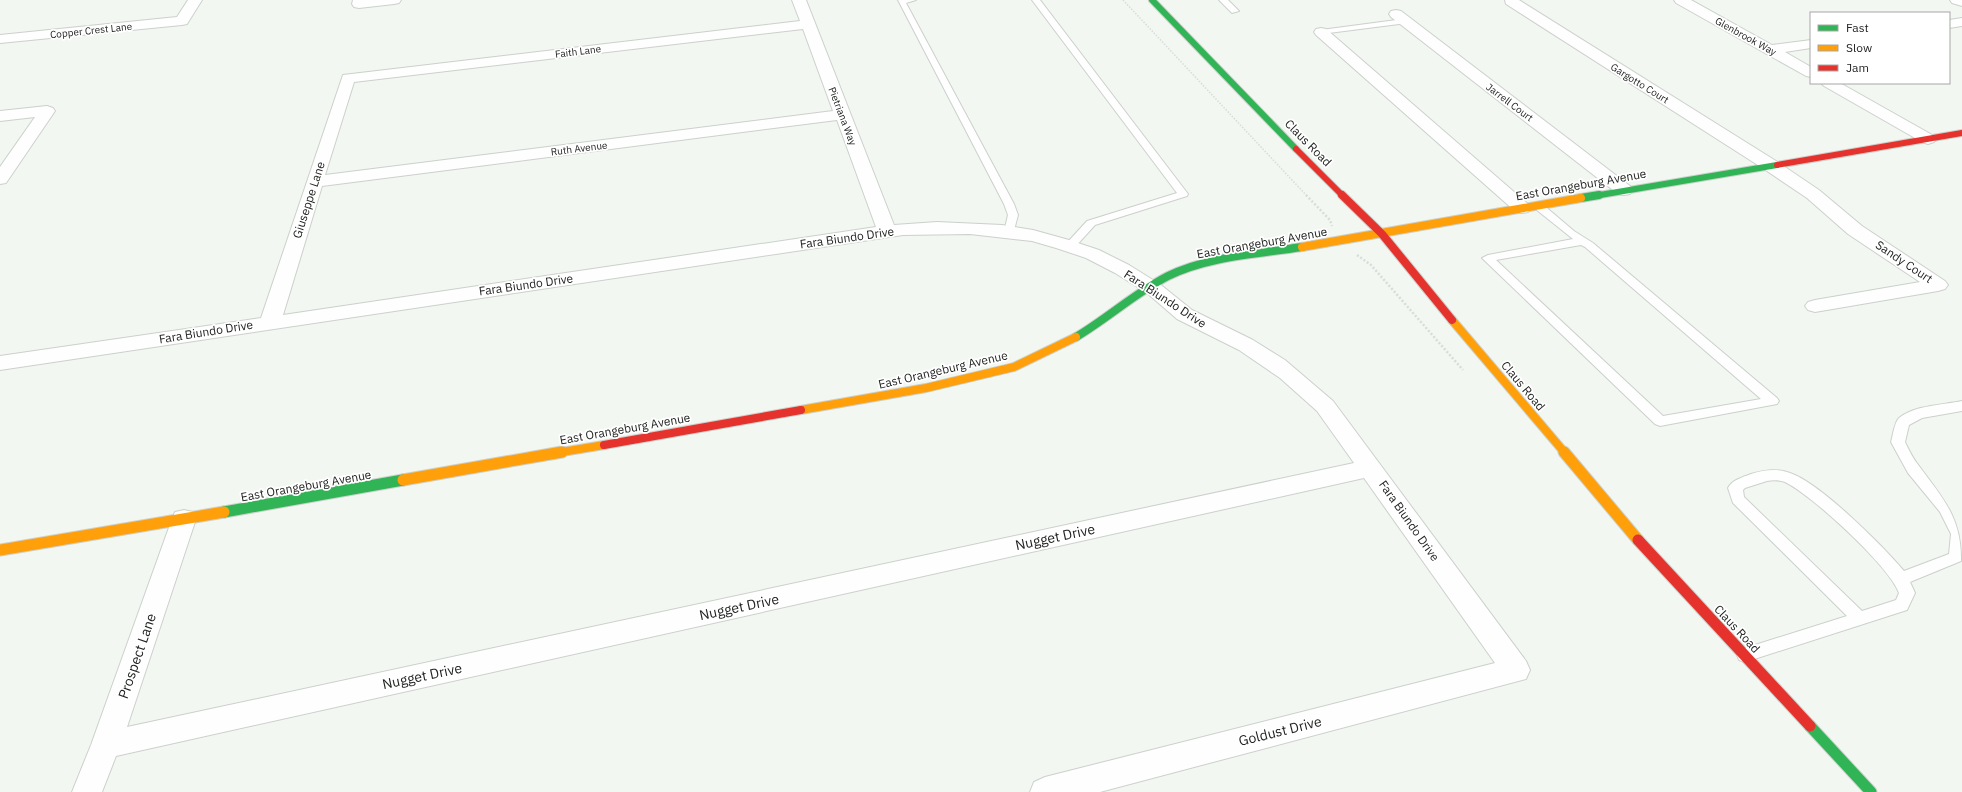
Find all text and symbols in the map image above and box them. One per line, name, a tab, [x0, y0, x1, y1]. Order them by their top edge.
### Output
legend	[1810, 12, 1950, 84]
street label: Glenbrook Way	[1713, 14, 1779, 59]
street label: Copper Crest Lane	[49, 20, 133, 41]
text: Fast	[1846, 20, 1869, 35]
text: Slow	[1846, 40, 1872, 55]
street label: Faith Lane	[554, 42, 602, 61]
street label: Gargotto Court	[1608, 60, 1672, 107]
text: Jam	[1846, 60, 1869, 75]
street label: Jarrell Court	[1484, 80, 1536, 125]
street label: Pietriana Way	[825, 85, 860, 147]
street label: Claus Road	[1282, 116, 1335, 169]
street label: Ruth Avenue	[550, 139, 609, 158]
street label: Giuseppe Lane	[289, 159, 328, 240]
street label: East Orangeburg Avenue	[1514, 166, 1648, 203]
street label: Fara Biundo Drive	[799, 223, 895, 252]
street label: East Orangeburg Avenue	[1195, 224, 1329, 261]
street label: Sandy Court	[1873, 237, 1936, 286]
street label: Fara Biundo Drive	[1121, 266, 1210, 331]
street label: Fara Biundo Drive	[478, 270, 574, 299]
street label: Fara Biundo Drive	[158, 317, 254, 346]
street label: East Orangeburg Avenue	[877, 347, 1009, 392]
street label: Claus Road	[1498, 358, 1548, 414]
street label: East Orangeburg Avenue	[558, 410, 692, 447]
street label: East Orangeburg Avenue	[239, 467, 373, 504]
street label: Fara Biundo Drive	[1376, 477, 1443, 564]
street label: Nugget Drive	[1014, 520, 1097, 554]
street label: Nugget Drive	[698, 590, 781, 624]
street label: Claus Road	[1711, 602, 1763, 656]
street label: Prospect Lane	[114, 611, 160, 701]
street label: Nugget Drive	[381, 659, 464, 693]
street label: Goldust Drive	[1237, 712, 1324, 750]

